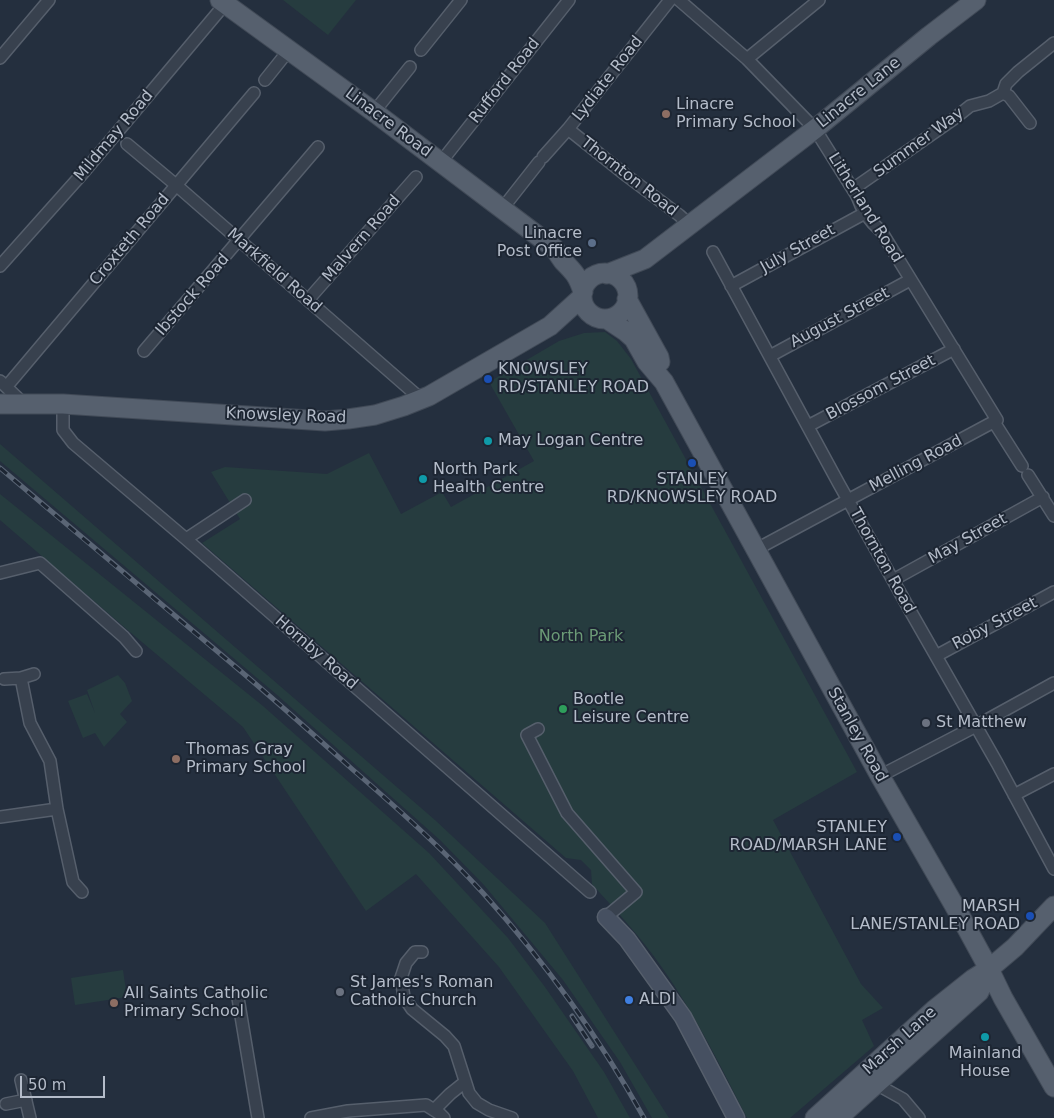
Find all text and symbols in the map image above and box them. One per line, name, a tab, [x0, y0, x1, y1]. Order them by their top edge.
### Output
street label: Lydiate Road	[569, 33, 647, 125]
street label: Rufford Road	[466, 34, 544, 128]
street label: Linacre Lane	[813, 53, 905, 133]
street label: Linacre Road	[341, 84, 435, 162]
street label: Mildmay Road	[70, 87, 158, 185]
place label: Linacre Primary School	[676, 95, 796, 133]
street label: Summer Way	[870, 104, 968, 182]
marker: Linacre Primary School	[660, 108, 672, 120]
street label: Thornton Road	[577, 133, 681, 221]
street label: Litherland Road	[823, 149, 907, 267]
street label: Croxteth Road	[86, 190, 174, 290]
street label: Malvern Road	[319, 192, 405, 286]
street label: July Street	[757, 221, 839, 277]
place label: Linacre Post Office	[497, 224, 582, 262]
street label: Markfield Road	[223, 225, 325, 317]
marker: Linacre Post Office	[586, 237, 598, 249]
street label: Ibstock Road	[152, 250, 234, 340]
street label: August Street	[787, 284, 893, 352]
street label: Blossom Street	[823, 351, 939, 425]
place label: KNOWSLEY RD/STANLEY ROAD	[498, 360, 649, 398]
marker: KNOWSLEY RD/STANLEY ROAD	[482, 373, 494, 385]
street label: Knowsley Road	[225, 404, 347, 428]
place label: May Logan Centre	[498, 431, 643, 451]
street label: Melling Road	[866, 431, 966, 497]
marker: May Logan Centre	[482, 435, 494, 447]
marker: STANLEY RD/KNOWSLEY ROAD	[686, 457, 698, 469]
place label: North Park Health Centre	[433, 460, 544, 498]
place label: STANLEY RD/KNOWSLEY ROAD	[607, 470, 777, 508]
marker: North Park Health Centre	[417, 473, 429, 485]
street label: Thornton Road	[845, 505, 919, 617]
street label: May Street	[925, 510, 1011, 568]
street label: Roby Street	[949, 594, 1041, 654]
street label: Hornby Road	[271, 612, 361, 694]
park label: North Park	[539, 627, 623, 647]
street label: Stanley Road	[823, 684, 891, 786]
place label: Bootle Leisure Centre	[573, 690, 689, 728]
marker: Bootle Leisure Centre	[557, 703, 569, 715]
place label: St Matthew	[936, 713, 1027, 733]
marker: St Matthew	[920, 717, 932, 729]
place label: Thomas Gray Primary School	[186, 740, 306, 778]
marker: Thomas Gray Primary School	[170, 753, 182, 765]
place label: STANLEY ROAD/MARSH LANE	[729, 818, 887, 856]
marker: STANLEY ROAD/MARSH LANE	[891, 831, 903, 843]
place label: MARSH LANE/STANLEY ROAD	[850, 897, 1020, 935]
marker: MARSH LANE/STANLEY ROAD	[1024, 910, 1036, 922]
place label: St James's Roman Catholic Church	[350, 973, 493, 1011]
place label: All Saints Catholic Primary School	[124, 984, 268, 1022]
marker: St James's Roman Catholic Church	[334, 986, 346, 998]
place label: ALDI	[639, 990, 676, 1010]
marker: ALDI	[623, 994, 635, 1006]
marker: All Saints Catholic Primary School	[108, 997, 120, 1009]
street label: Marsh Lane	[859, 1003, 941, 1079]
marker: Mainland House	[979, 1031, 991, 1043]
place label: Mainland House	[949, 1044, 1021, 1082]
scale bar	[22, 1066, 108, 1098]
text: 50 m	[28, 1076, 66, 1094]

